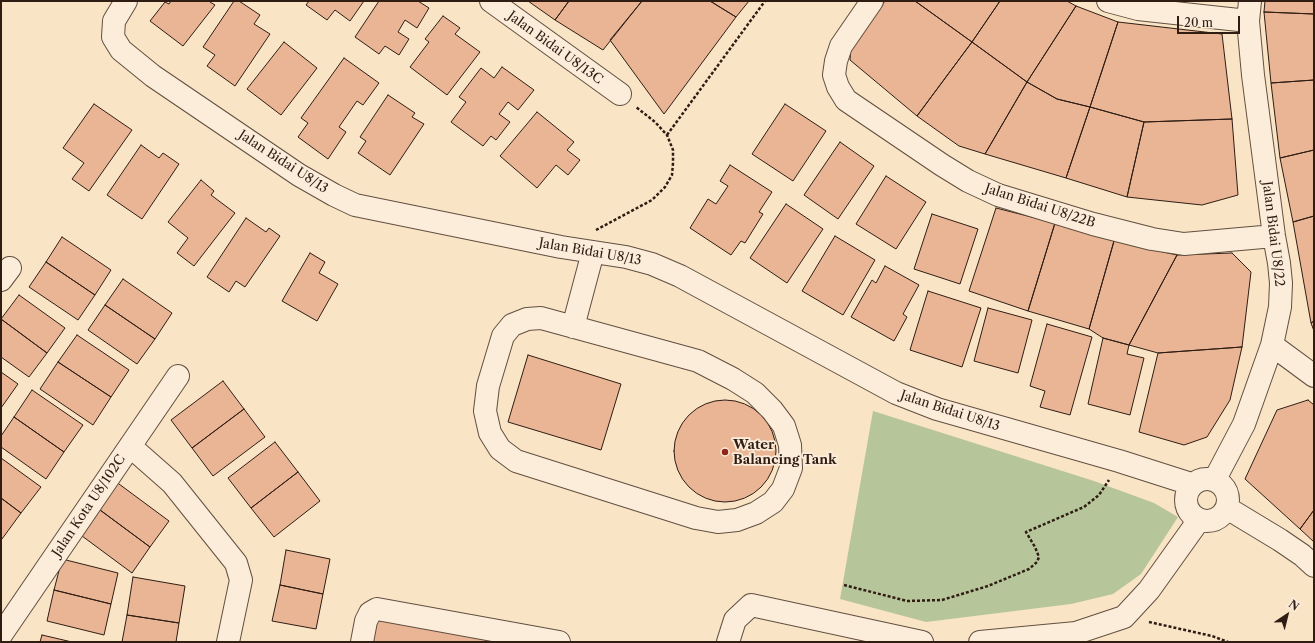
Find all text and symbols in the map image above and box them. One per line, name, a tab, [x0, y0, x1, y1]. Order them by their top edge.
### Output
street label: Jalan Bidai U8/13C	[504, 8, 606, 88]
scale bar	[1179, 8, 1242, 34]
text: 20 m	[1184, 15, 1213, 30]
street label: Jalan Bidai U8/13	[235, 127, 331, 197]
street label: Jalan Bidai U8/22	[1259, 180, 1287, 288]
street label: Jalan Bidai U8/22B	[983, 181, 1097, 231]
street label: Jalan Bidai U8/13	[538, 235, 642, 269]
street label: Jalan Bidai U8/13	[898, 388, 1002, 434]
place label: Water Balancing Tank	[733, 437, 837, 468]
marker: Water Balancing Tank	[720, 447, 730, 457]
street label: Jalan Kota U8/102C	[49, 452, 129, 560]
north arrow	[1267, 595, 1307, 635]
text: N	[1286, 597, 1302, 614]

